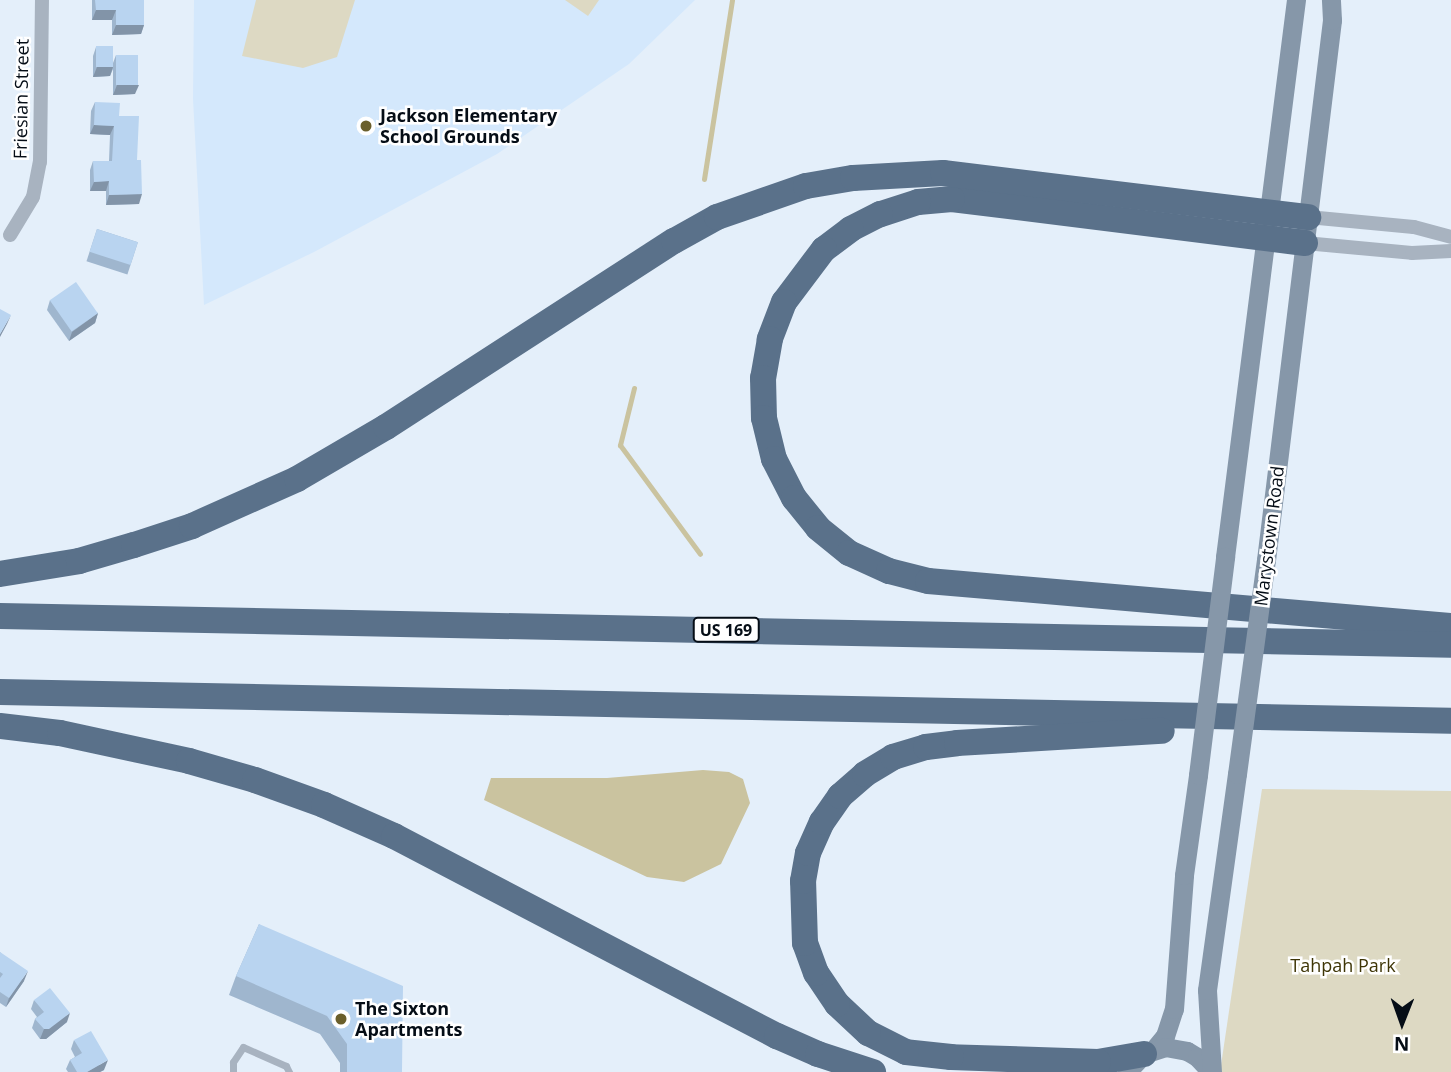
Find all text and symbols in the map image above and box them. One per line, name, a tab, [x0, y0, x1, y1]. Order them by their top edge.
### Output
street label: Friesian Street	[9, 39, 33, 159]
place label: Jackson Elementary School Grounds	[380, 105, 557, 148]
marker: Jackson Elementary School Grounds	[358, 118, 374, 134]
street label: Marystown Road	[1250, 465, 1288, 607]
road number: US 169	[691, 618, 761, 642]
park label: Tahpah Park	[1290, 954, 1396, 976]
north arrow	[1367, 988, 1437, 1058]
place label: The Sixton Apartments	[355, 998, 463, 1040]
marker: The Sixton Apartments	[333, 1011, 349, 1027]
text: N	[1394, 1031, 1410, 1057]

